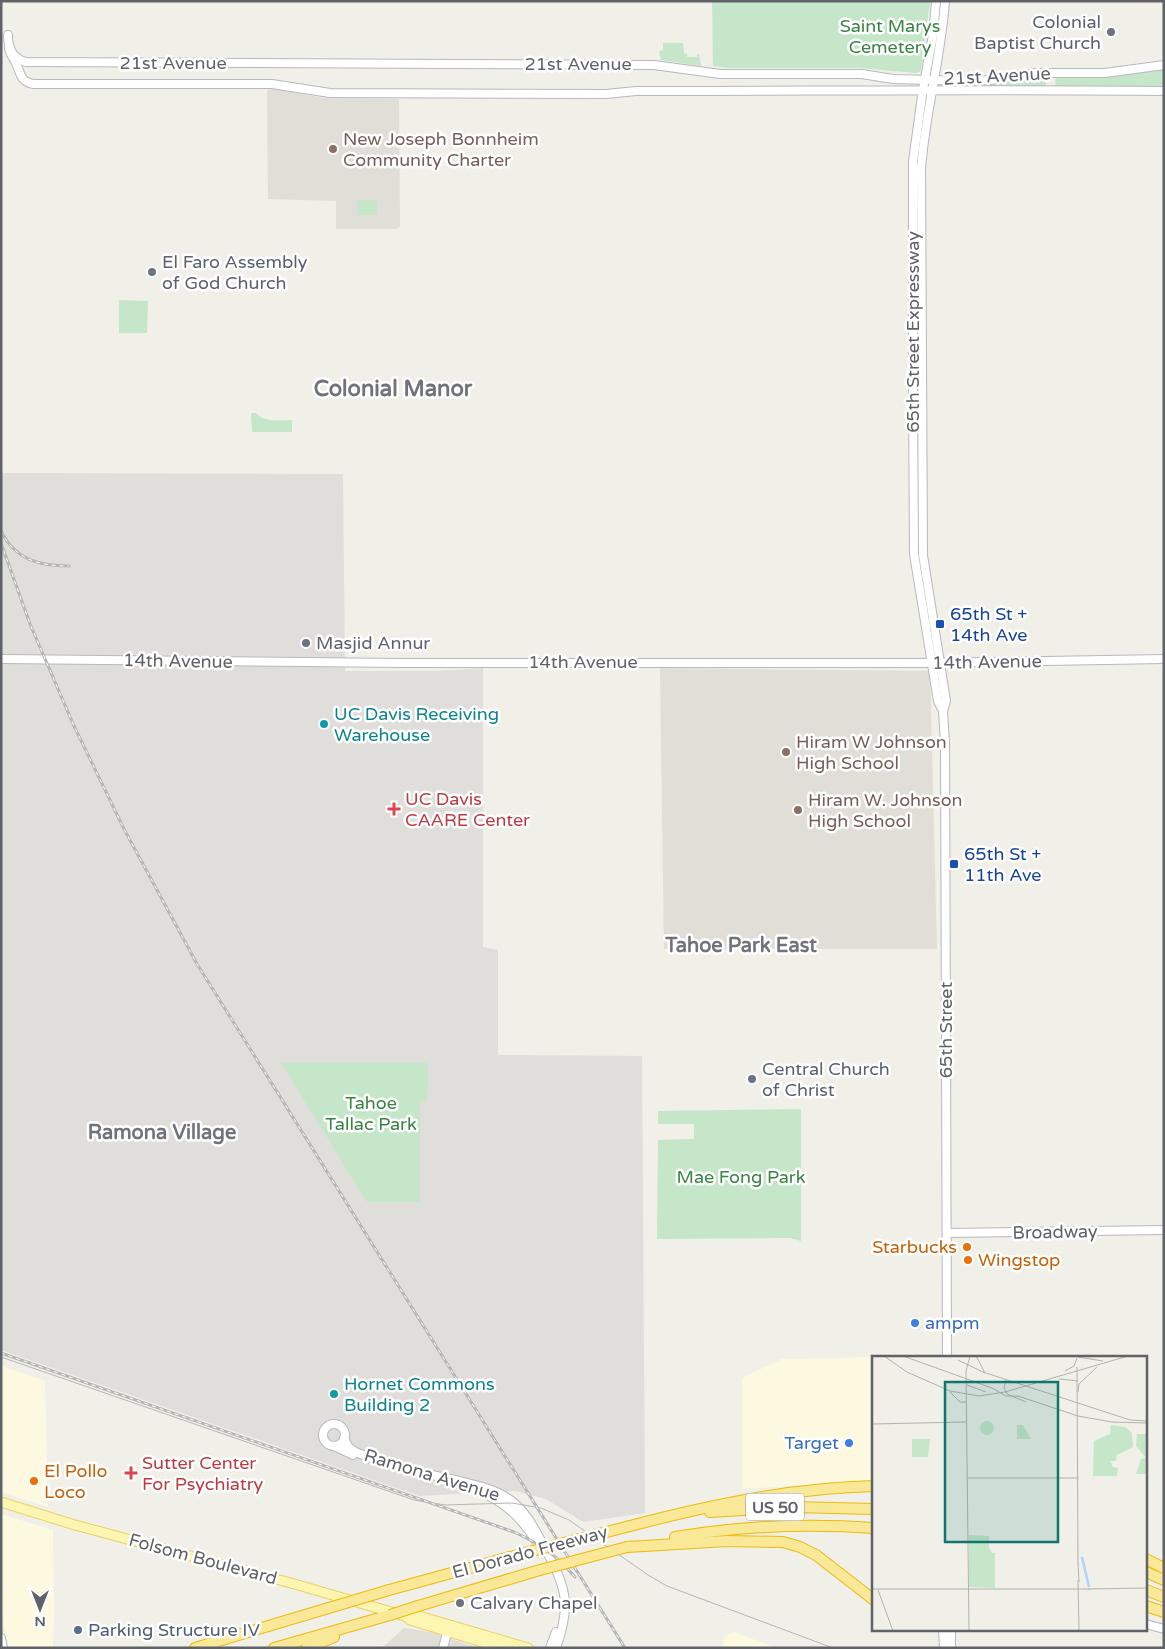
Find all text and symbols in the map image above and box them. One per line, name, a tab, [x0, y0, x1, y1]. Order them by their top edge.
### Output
place label: Colonial Baptist Church	[974, 11, 1101, 54]
park label: Saint Marys Cemetery	[840, 15, 940, 58]
marker: Colonial Baptist Church	[1105, 26, 1117, 38]
street label: 21st Avenue	[119, 52, 227, 74]
street label: 21st Avenue	[524, 53, 632, 75]
street label: 21st Avenue	[943, 62, 1051, 90]
place label: New Joseph Bonnheim Community Charter	[343, 128, 539, 171]
marker: New Joseph Bonnheim Community Charter	[327, 143, 339, 155]
street label: 65th Street Expressway	[902, 231, 924, 433]
place label: El Faro Assembly of God Church	[162, 251, 308, 294]
marker: El Faro Assembly of God Church	[146, 266, 158, 278]
district label: Colonial Manor	[314, 376, 473, 402]
place label: 65th St + 14th Ave	[950, 603, 1028, 646]
marker: 65th St + 14th Ave	[934, 618, 946, 630]
place label: Masjid Annur	[316, 632, 430, 654]
marker: Masjid Annur	[300, 637, 312, 649]
street label: 14th Avenue	[123, 649, 233, 673]
street label: 14th Avenue	[932, 650, 1042, 674]
street label: 14th Avenue	[528, 651, 638, 673]
place label: UC Davis Receiving Warehouse	[334, 703, 499, 746]
marker: UC Davis Receiving Warehouse	[318, 718, 330, 730]
place label: Hiram W Johnson High School	[796, 731, 947, 774]
marker: Hiram W Johnson High School	[780, 746, 792, 758]
place label: UC Davis CAARE Center	[405, 788, 530, 831]
place label: Hiram W. Johnson High School	[808, 789, 963, 832]
marker: UC Davis CAARE Center	[387, 802, 401, 816]
marker: Hiram W. Johnson High School	[792, 804, 804, 816]
place label: 65th St + 11th Ave	[964, 843, 1042, 886]
marker: 65th St + 11th Ave	[948, 858, 960, 870]
district label: Tahoe Park East	[664, 934, 817, 958]
street label: 65th Street	[935, 982, 957, 1078]
place label: Central Church of Christ	[762, 1058, 890, 1101]
marker: Central Church of Christ	[746, 1073, 758, 1085]
park label: Tahoe Tallac Park	[325, 1092, 417, 1135]
district label: Ramona Village	[88, 1121, 236, 1145]
park label: Mae Fong Park	[677, 1166, 806, 1188]
street label: Broadway	[1012, 1220, 1098, 1244]
place label: Starbucks	[872, 1236, 957, 1258]
marker: Starbucks	[961, 1241, 973, 1253]
place label: Wingstop	[978, 1249, 1060, 1271]
marker: Wingstop	[962, 1254, 974, 1266]
place label: ampm	[925, 1312, 980, 1334]
marker: ampm	[909, 1317, 921, 1329]
inset map	[872, 1356, 1148, 1632]
place label: Hornet Commons Building 2	[344, 1373, 495, 1416]
marker: Hornet Commons Building 2	[328, 1388, 340, 1400]
place label: Target	[784, 1432, 839, 1454]
marker: Target	[843, 1437, 855, 1449]
street label: Ramona Avenue	[362, 1444, 502, 1506]
place label: Sutter Center For Psychiatry	[142, 1452, 264, 1495]
place label: El Pollo Loco	[44, 1460, 107, 1503]
marker: Sutter Center For Psychiatry	[124, 1466, 138, 1480]
marker: El Pollo Loco	[28, 1475, 40, 1487]
road number: US 50	[746, 1494, 804, 1520]
street label: El Dorado Freeway	[450, 1521, 610, 1583]
street label: Folsom Boulevard	[126, 1529, 280, 1589]
north arrow	[15, 1584, 65, 1634]
place label: Calvary Chapel	[470, 1592, 598, 1614]
marker: Calvary Chapel	[454, 1597, 466, 1609]
text: N	[34, 1613, 46, 1630]
place label: Parking Structure IV	[88, 1619, 260, 1641]
marker: Parking Structure IV	[72, 1624, 84, 1636]

